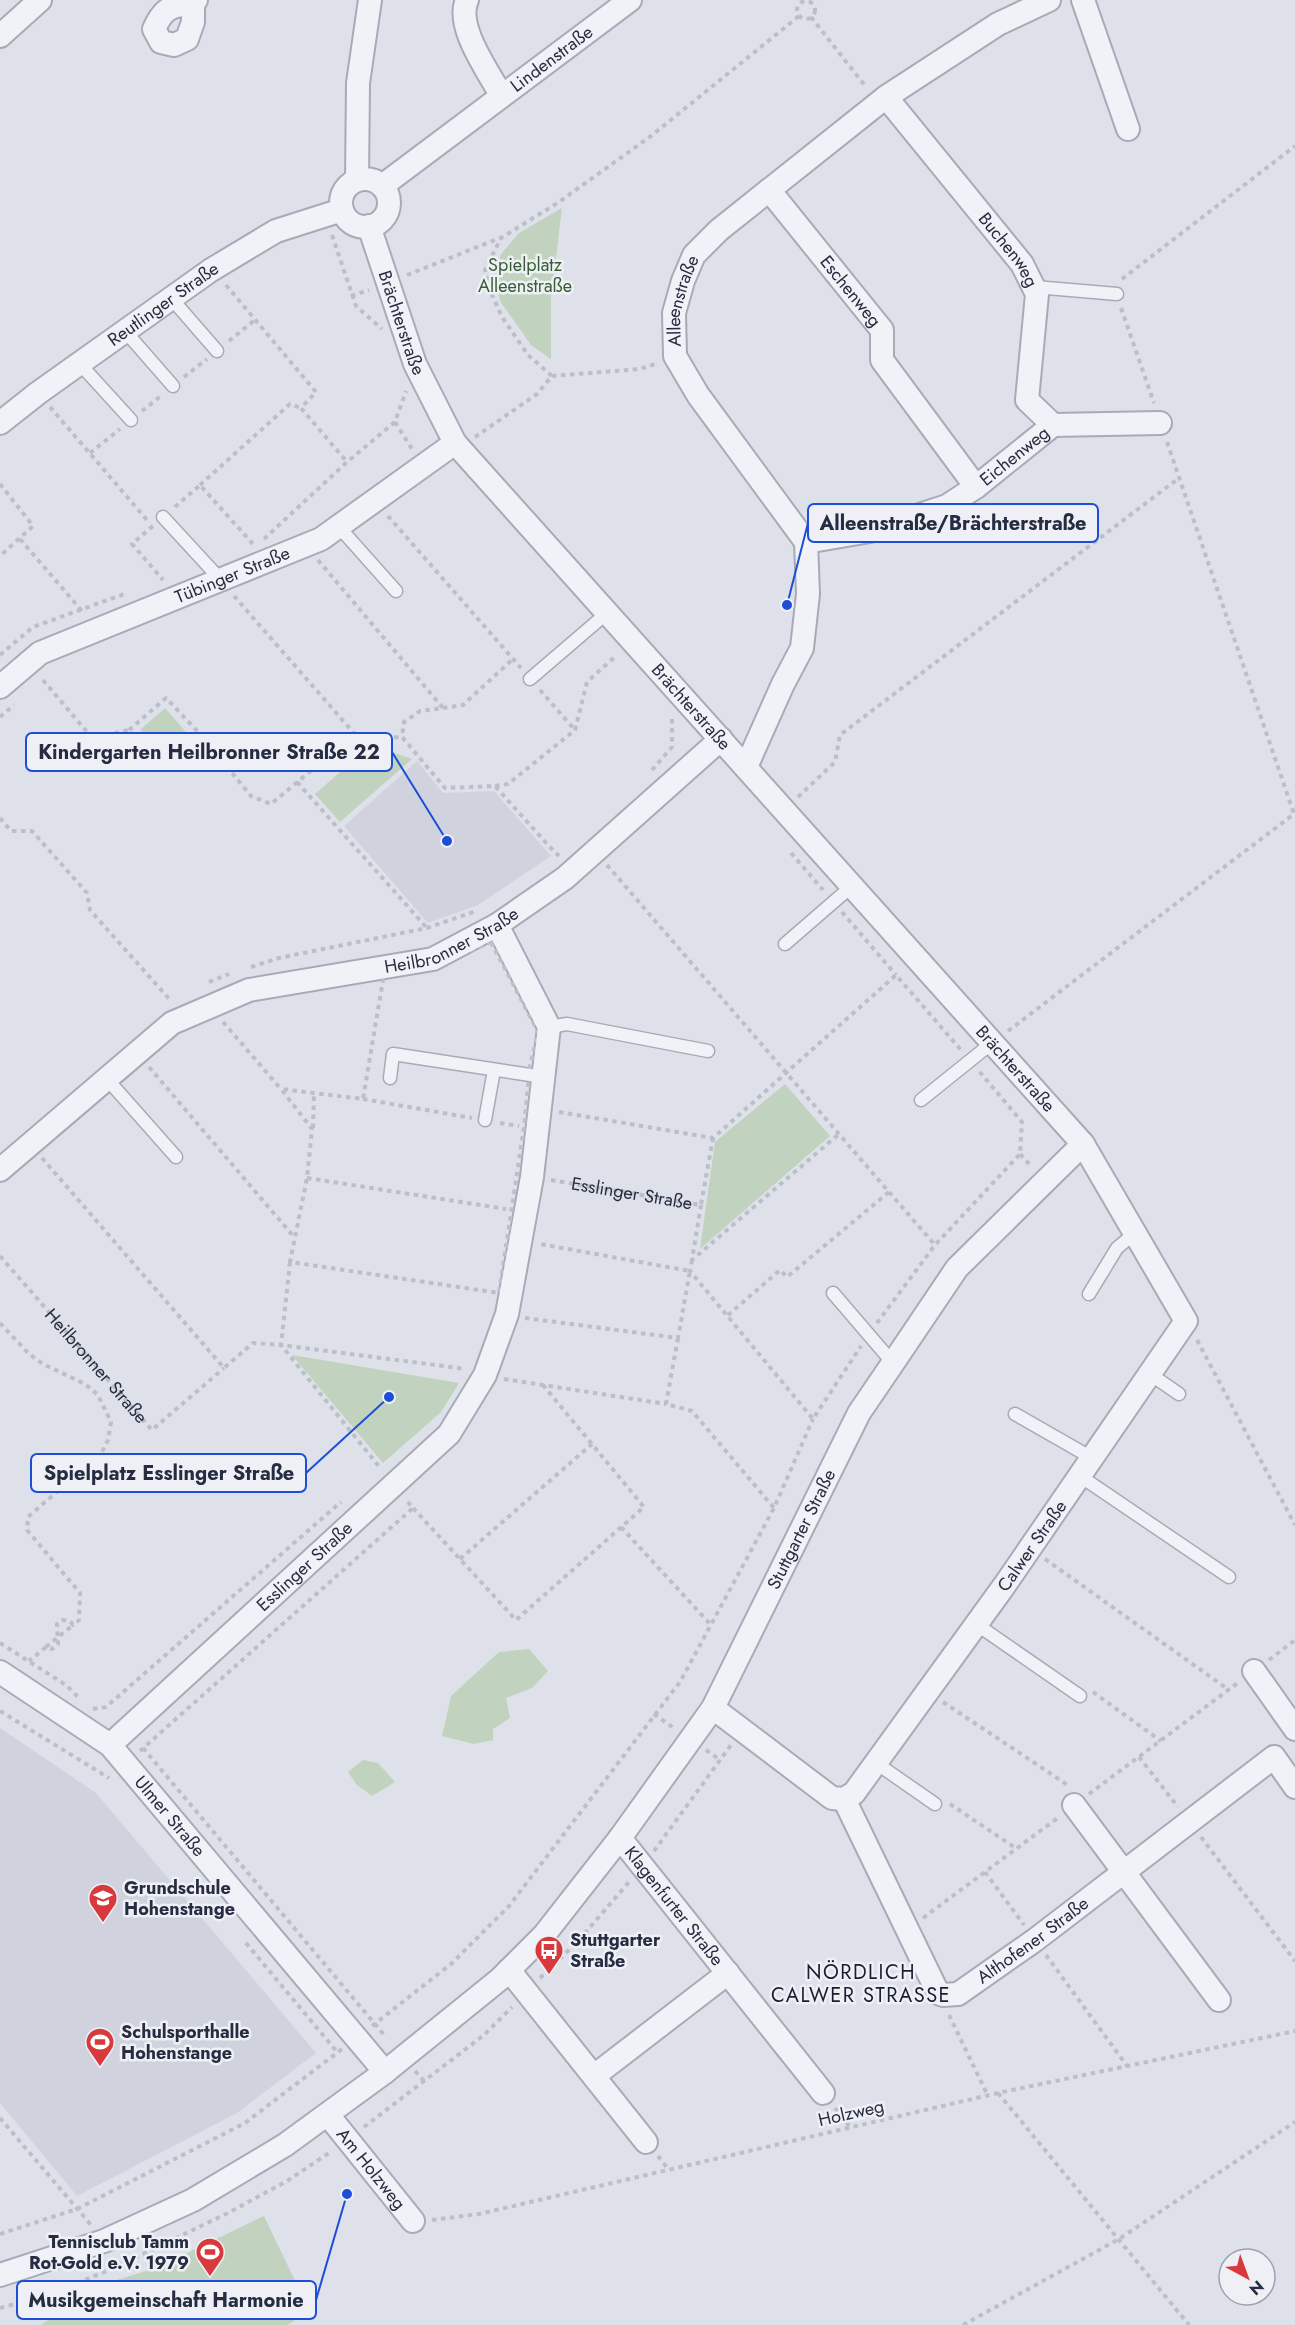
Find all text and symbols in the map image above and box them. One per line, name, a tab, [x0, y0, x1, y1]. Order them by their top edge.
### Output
street label: Lindenstraße	[505, 19, 598, 98]
street label: Buchenweg	[972, 207, 1045, 292]
street label: Eschenweg	[814, 250, 888, 333]
street label: Alleenstraße	[660, 251, 706, 347]
park label: Spielplatz Alleenstraße	[478, 252, 572, 299]
street label: Reutlinger Straße	[102, 255, 224, 353]
street label: Brächterstraße	[372, 267, 432, 380]
street label: Eichenweg	[974, 420, 1055, 492]
callout: Alleenstraße/Brächterstraße	[808, 504, 1098, 542]
text: Alleenstraße/Brächterstraße	[819, 509, 1086, 538]
street label: Tübinger Straße	[171, 540, 294, 610]
street label: Brächterstraße	[645, 657, 737, 756]
callout: Kindergarten Heilbronner Straße 22	[26, 733, 392, 771]
text: Kindergarten Heilbronner Straße 22	[38, 738, 380, 767]
street label: Heilbronner Straße	[382, 901, 524, 980]
street label: Brächterstraße	[970, 1019, 1061, 1118]
street label: Esslinger Straße	[569, 1171, 694, 1216]
street label: Heilbronner Straße	[38, 1303, 154, 1429]
callout: Spielplatz Esslinger Straße	[31, 1454, 306, 1492]
text: Spielplatz Esslinger Straße	[44, 1459, 294, 1488]
street label: Stuttgarter Straße	[761, 1465, 842, 1594]
street label: Calwer Straße	[991, 1495, 1073, 1597]
street label: Esslinger Straße	[251, 1516, 358, 1617]
street label: Ulmer Straße	[128, 1770, 212, 1862]
street label: Klagenfurter Straße	[618, 1841, 730, 1971]
place label: Grundschule Hohenstange	[124, 1875, 235, 1922]
school or university icon: Grundschule Hohenstange	[87, 1882, 119, 1924]
street label: Althofener Straße	[971, 1891, 1094, 1990]
place label: Stuttgarter Straße	[570, 1927, 661, 1974]
bus stop icon: Stuttgarter Straße	[533, 1934, 565, 1976]
district label: NÖRDLICH CALWER STRASSE	[771, 1958, 951, 2010]
place label: Schulsporthalle Hohenstange	[121, 2019, 250, 2066]
sports icon: Schulsporthalle Hohenstange	[84, 2026, 116, 2068]
street label: Holzweg	[815, 2093, 887, 2133]
street label: Am Holzweg	[330, 2122, 412, 2215]
place label: Tennisclub Tamm Rot-Gold e.V. 1979	[29, 2229, 189, 2276]
sports icon: Tennisclub Tamm Rot-Gold e.V. 1979	[194, 2236, 226, 2278]
north arrow	[1217, 2247, 1277, 2307]
text: N	[1244, 2275, 1269, 2301]
callout: Musikgemeinschaft Harmonie	[17, 2281, 316, 2319]
text: Musikgemeinschaft Harmonie	[28, 2286, 304, 2315]

